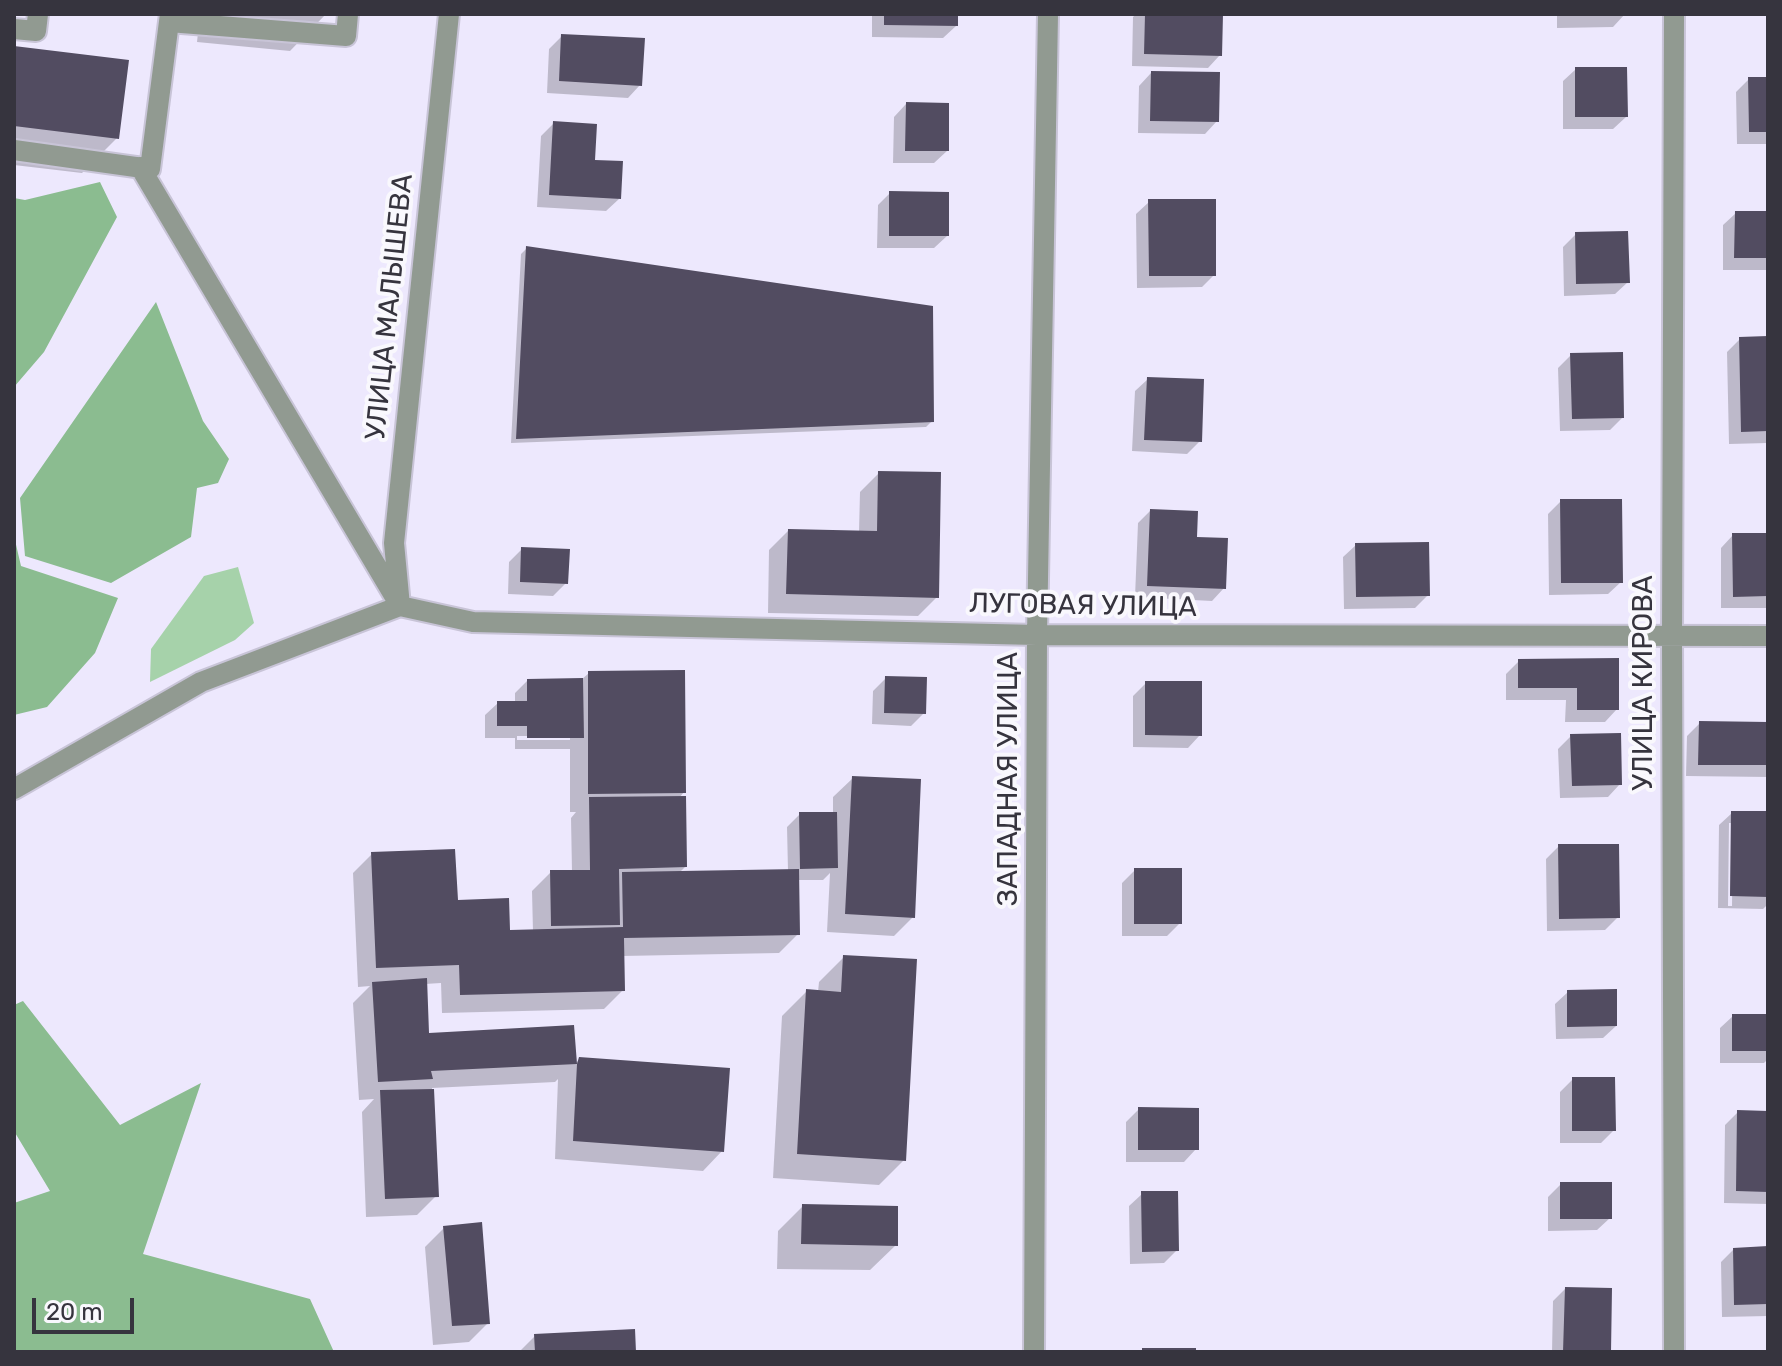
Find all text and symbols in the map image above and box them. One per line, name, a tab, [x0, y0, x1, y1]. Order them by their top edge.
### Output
street label: УЛИЦА МАЛЫШЕВА	[359, 172, 421, 442]
street label: УЛИЦА КИРОВА	[1627, 575, 1661, 791]
street label: ЛУГОВАЯ УЛИЦА	[969, 587, 1197, 625]
street label: ЗАПАДНАЯ УЛИЦА	[992, 652, 1026, 906]
scale bar	[36, 1282, 138, 1332]
text: 20 m	[46, 1298, 103, 1326]

